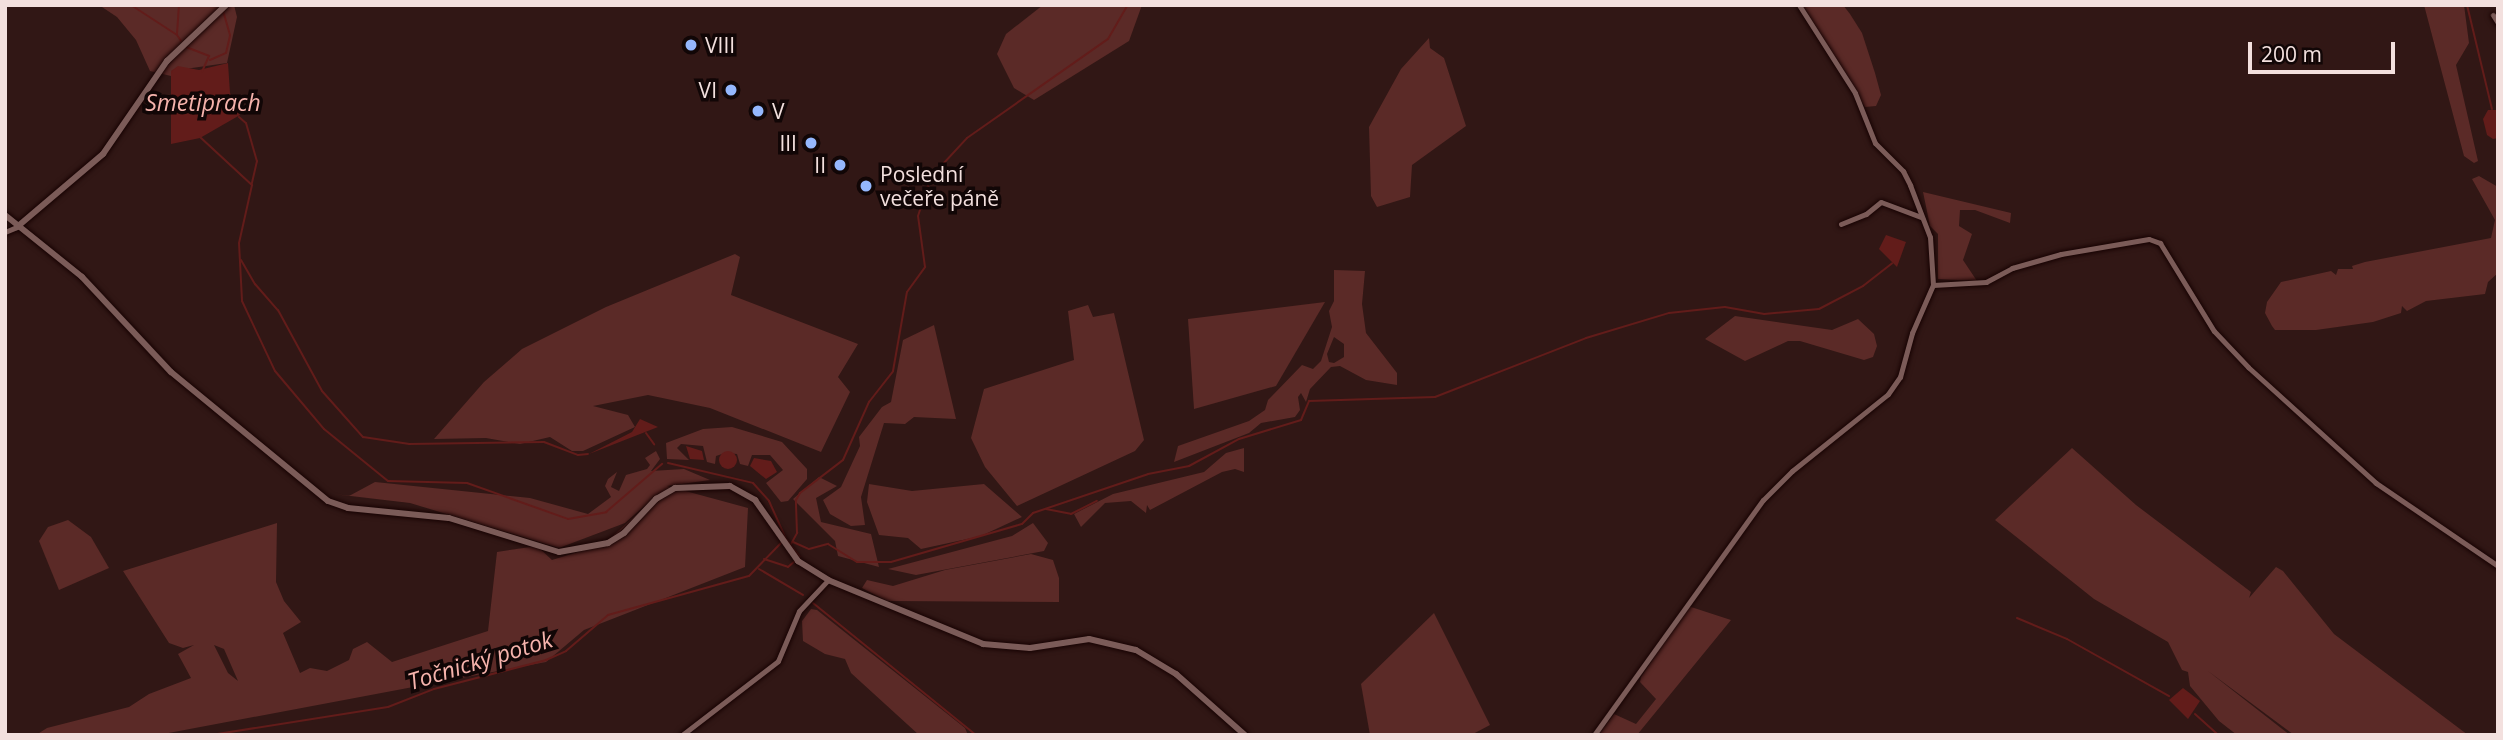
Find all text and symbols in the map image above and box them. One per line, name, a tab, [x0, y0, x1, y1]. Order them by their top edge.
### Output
scale bar	[2251, 28, 2398, 72]
place label: VIII	[705, 32, 735, 58]
marker: VIII	[683, 37, 699, 53]
text: 200 m	[2261, 40, 2322, 68]
place label: VI	[699, 77, 717, 103]
marker: VI	[723, 82, 739, 98]
water label: Smetiprach	[145, 88, 261, 116]
place label: V	[772, 98, 785, 124]
marker: V	[750, 103, 766, 119]
place label: III	[779, 130, 797, 156]
marker: III	[803, 135, 819, 151]
place label: II	[814, 152, 826, 178]
marker: II	[832, 157, 848, 173]
place label: Poslední večeře páně	[880, 161, 999, 211]
marker: Poslední večeře páně	[858, 178, 874, 194]
water label: Točnický potok	[404, 625, 556, 695]

